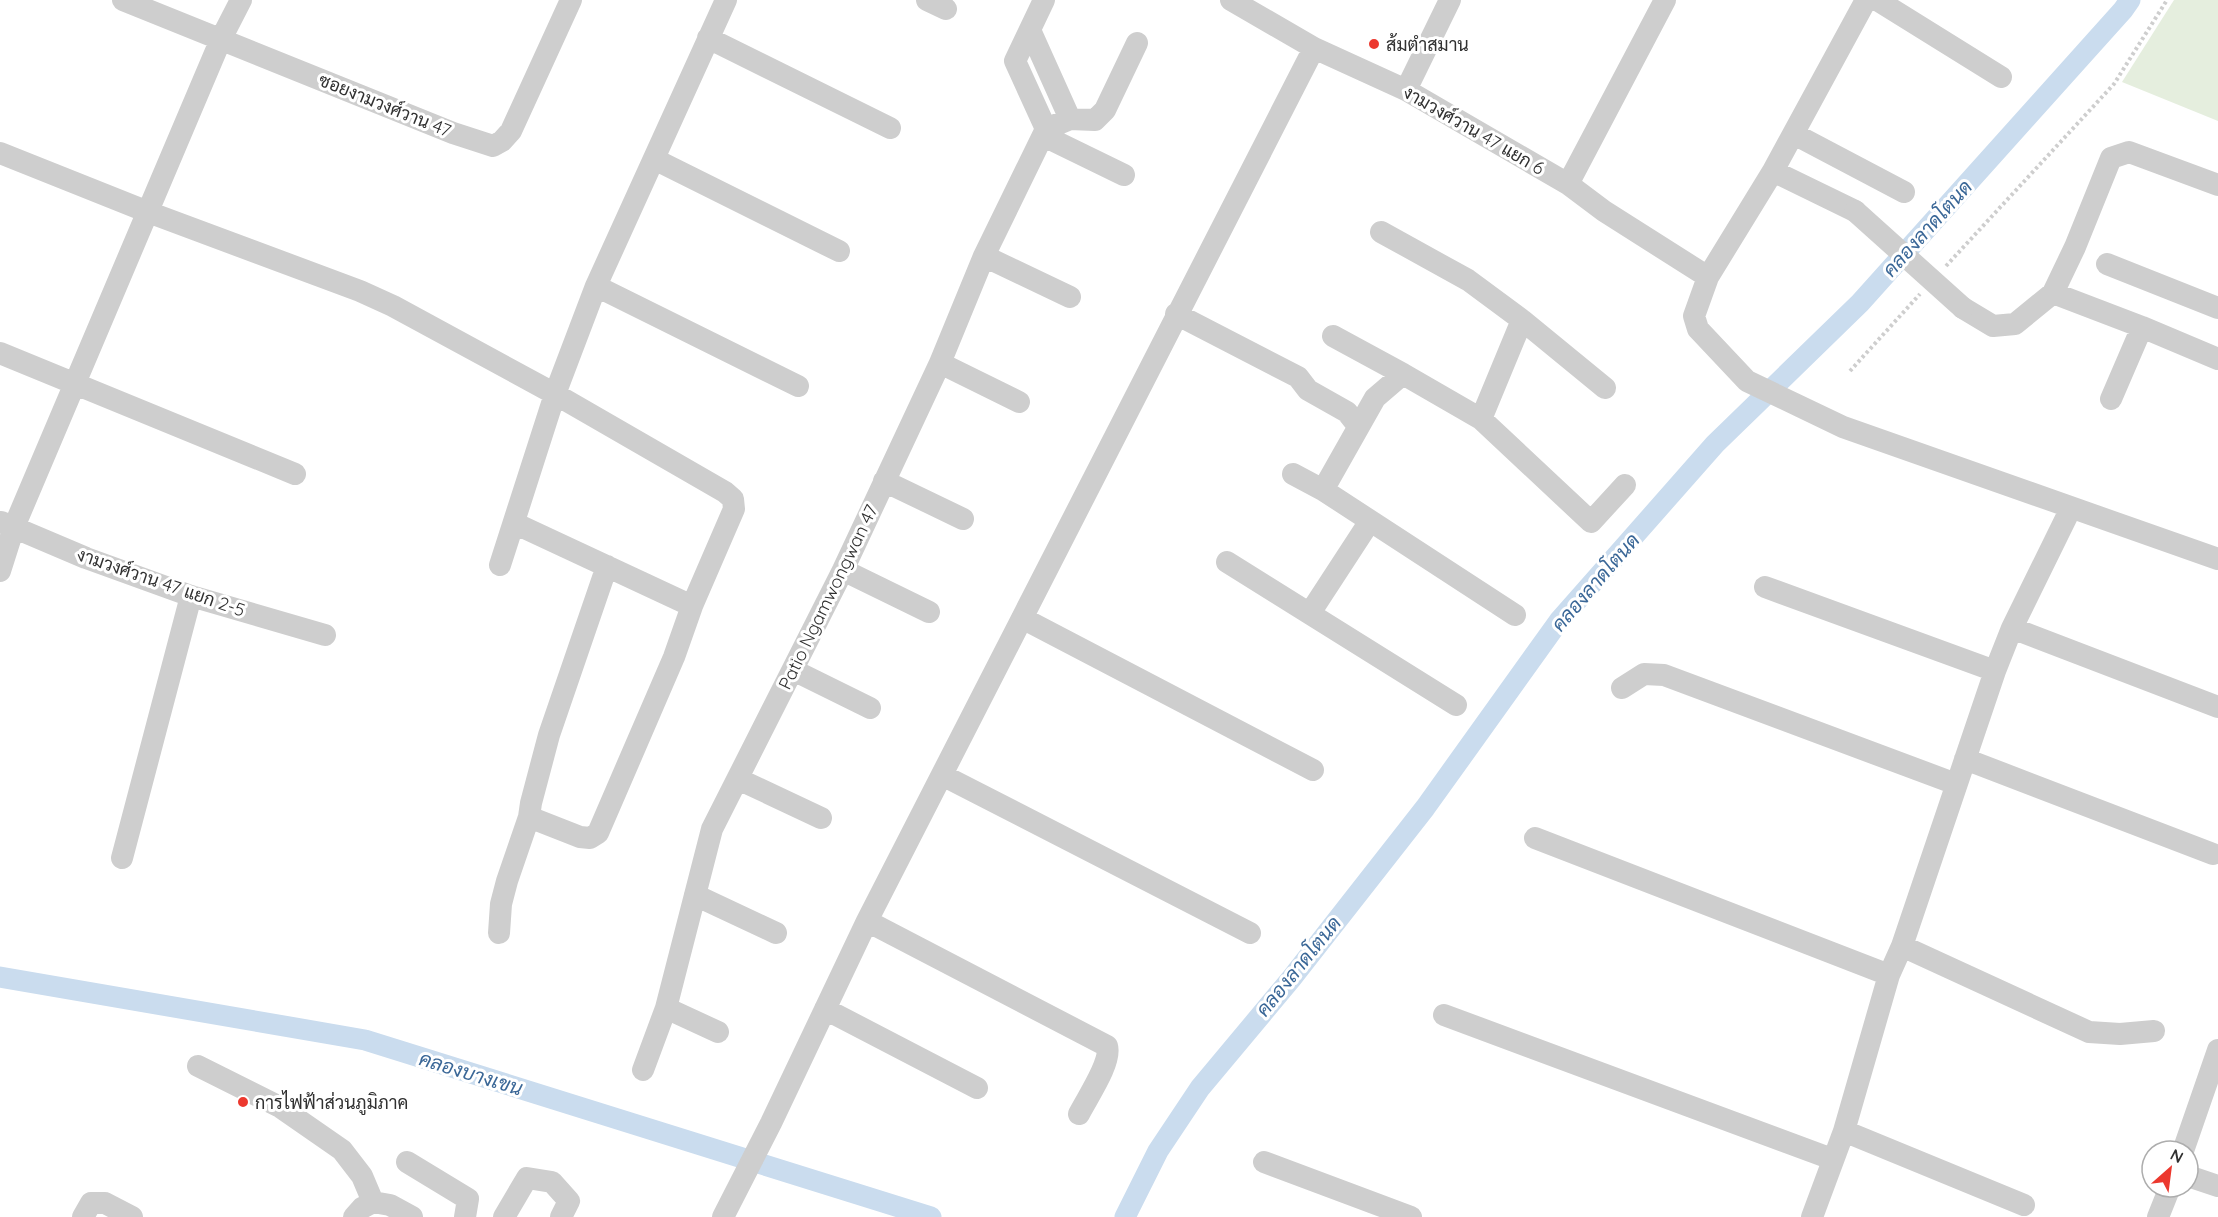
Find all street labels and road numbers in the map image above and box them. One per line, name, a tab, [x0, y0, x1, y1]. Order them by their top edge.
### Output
street label: ซอยงามวงศ์วาน 47	[315, 67, 455, 142]
street label: งามวงศ์วาน 47 แยก 6	[1399, 79, 1549, 180]
street label: Patio Ngamwongwan 47	[773, 501, 883, 693]
street label: งามวงศ์วาน 47 แยก 2-5	[74, 541, 248, 622]

